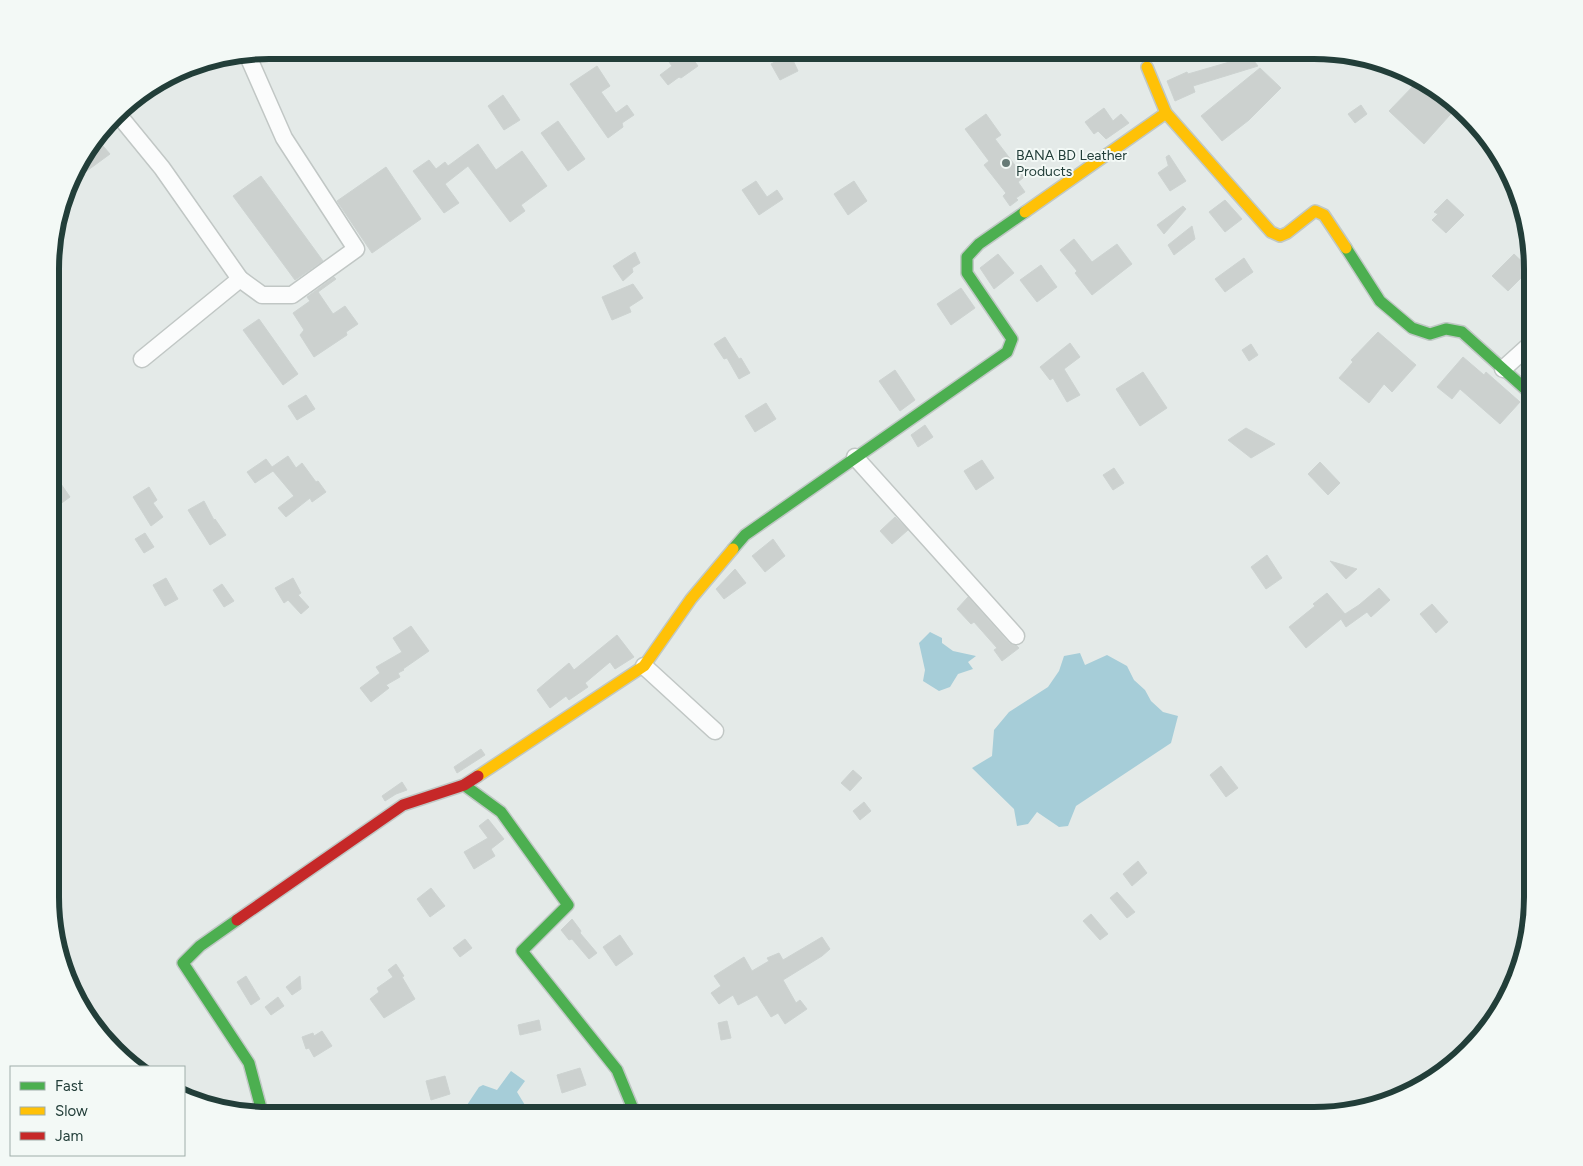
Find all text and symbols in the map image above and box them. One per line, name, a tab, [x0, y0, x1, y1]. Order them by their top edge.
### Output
place label: BANA BD Leather Products	[1016, 147, 1127, 180]
marker: BANA BD Leather Products	[1000, 157, 1012, 169]
legend	[10, 1066, 185, 1156]
text: Fast	[55, 1077, 84, 1095]
text: Slow	[55, 1102, 88, 1120]
text: Jam	[55, 1127, 83, 1145]

